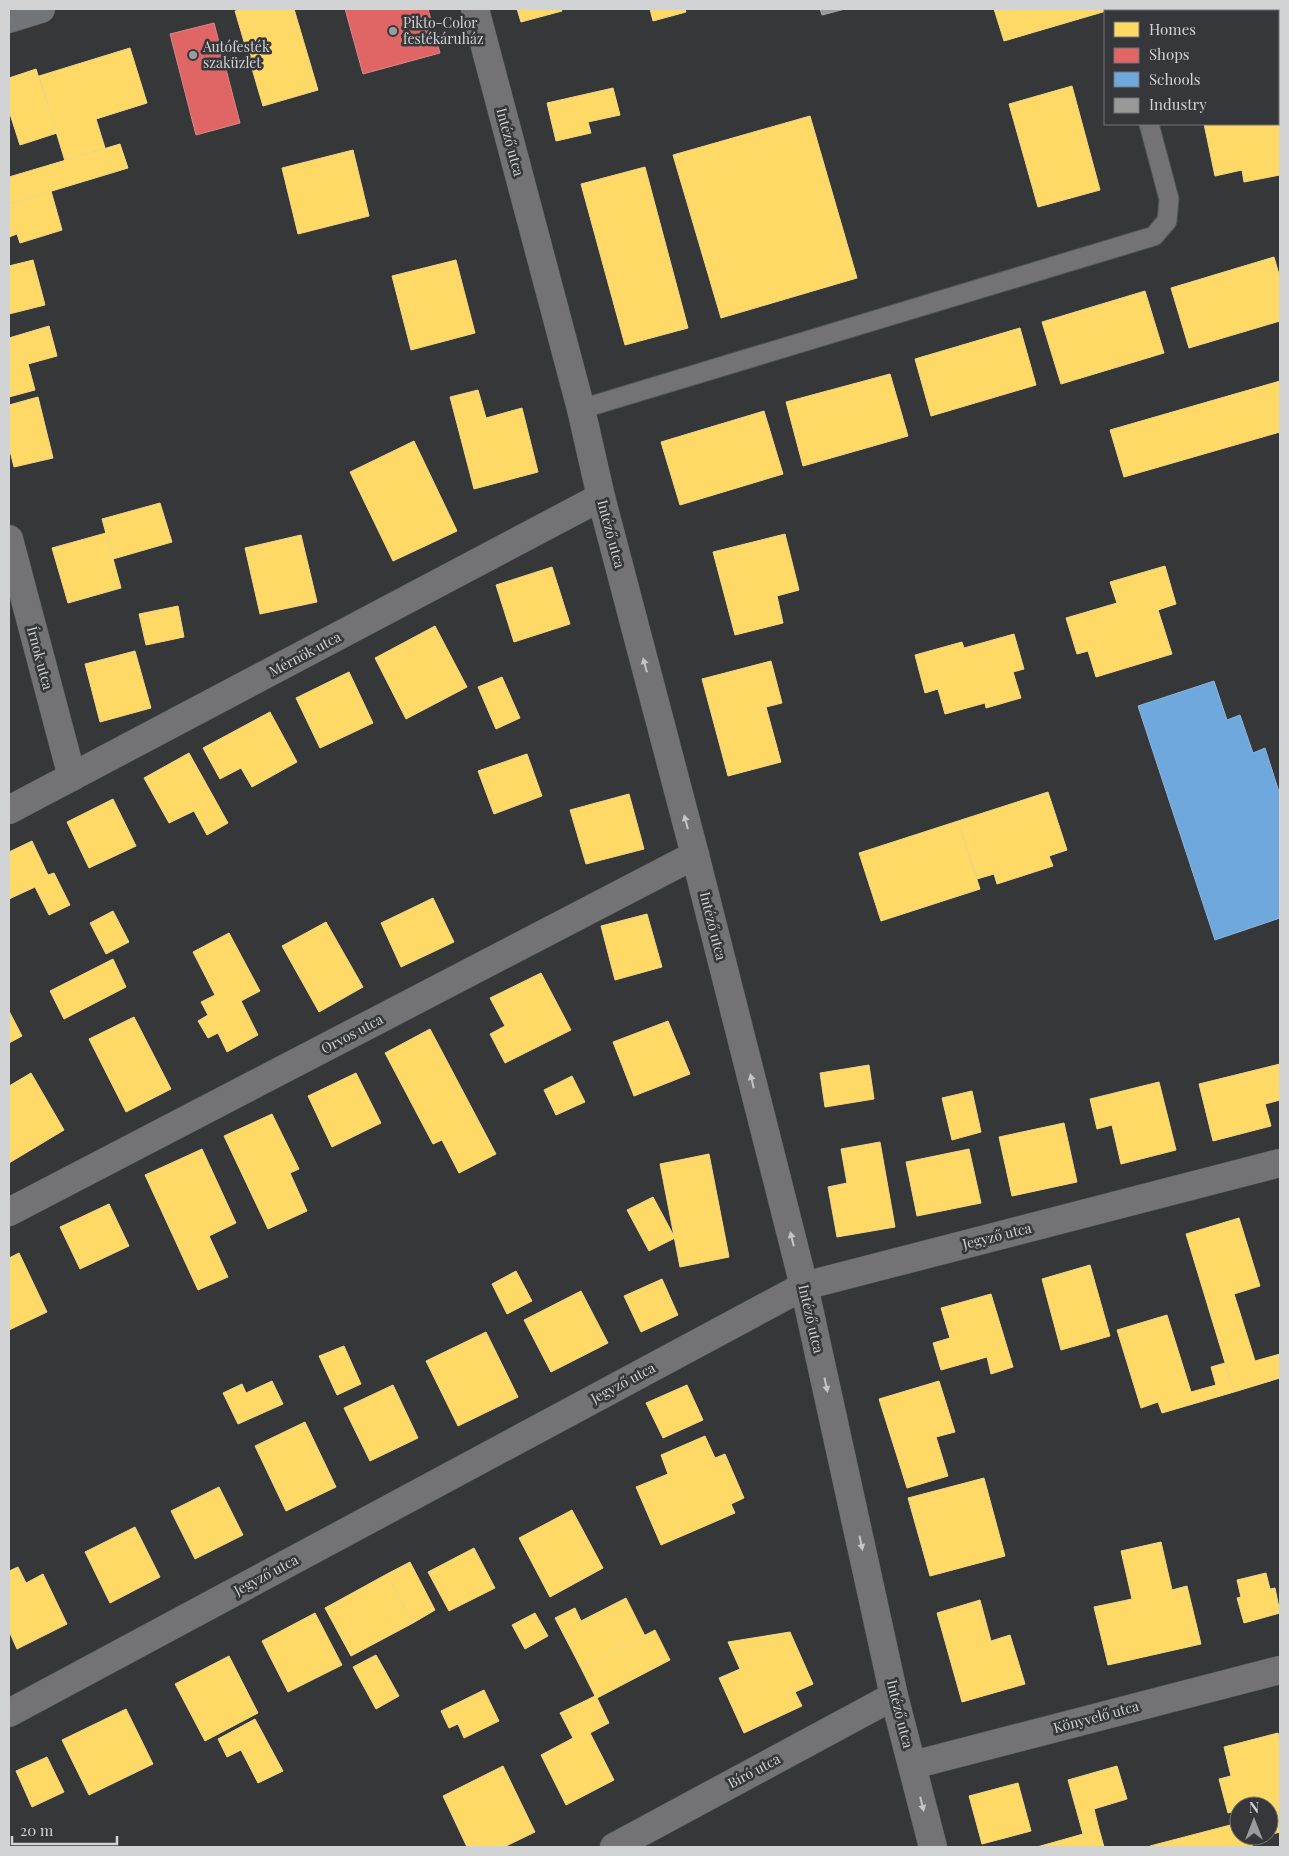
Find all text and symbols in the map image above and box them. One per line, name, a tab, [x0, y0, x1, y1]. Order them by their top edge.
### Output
legend	[1104, 10, 1279, 125]
place label: Pikto-Color festékáruház	[403, 13, 484, 48]
text: Homes	[1149, 19, 1196, 39]
marker: Pikto-Color festékáruház	[387, 25, 399, 37]
place label: Autófesték szaküzlet	[202, 37, 270, 72]
text: Shops	[1149, 44, 1190, 64]
marker: Autófesték szaküzlet	[187, 49, 199, 61]
text: Schools	[1149, 69, 1201, 89]
text: Industry	[1149, 94, 1207, 114]
street label: Intéző utca	[492, 106, 529, 178]
street label: Intéző utca	[593, 498, 630, 570]
street label: Írnok utca	[23, 624, 58, 692]
street label: Mérnök utca	[265, 627, 344, 680]
one-way arrow	[641, 657, 649, 672]
one-way arrow	[682, 814, 690, 829]
street label: Intéző utca	[696, 890, 731, 962]
street label: Orvos utca	[317, 1009, 386, 1058]
one-way arrow	[748, 1074, 756, 1089]
street label: Jegyző utca	[959, 1218, 1033, 1253]
one-way arrow	[788, 1231, 796, 1246]
street label: Intéző utca	[794, 1283, 829, 1355]
street label: Jegyző utca	[586, 1358, 658, 1408]
one-way arrow	[822, 1377, 830, 1393]
one-way arrow	[857, 1536, 865, 1551]
street label: Jegyző utca	[229, 1550, 301, 1600]
street label: Intéző utca	[883, 1678, 918, 1750]
street label: Könyvelő utca	[1051, 1696, 1141, 1737]
street label: Bíró utca	[724, 1749, 783, 1792]
one-way arrow	[918, 1796, 926, 1811]
north arrow	[1229, 1796, 1279, 1846]
text: N	[1249, 1798, 1259, 1817]
scale bar	[12, 1814, 118, 1846]
text: 20 m	[20, 1820, 54, 1840]

